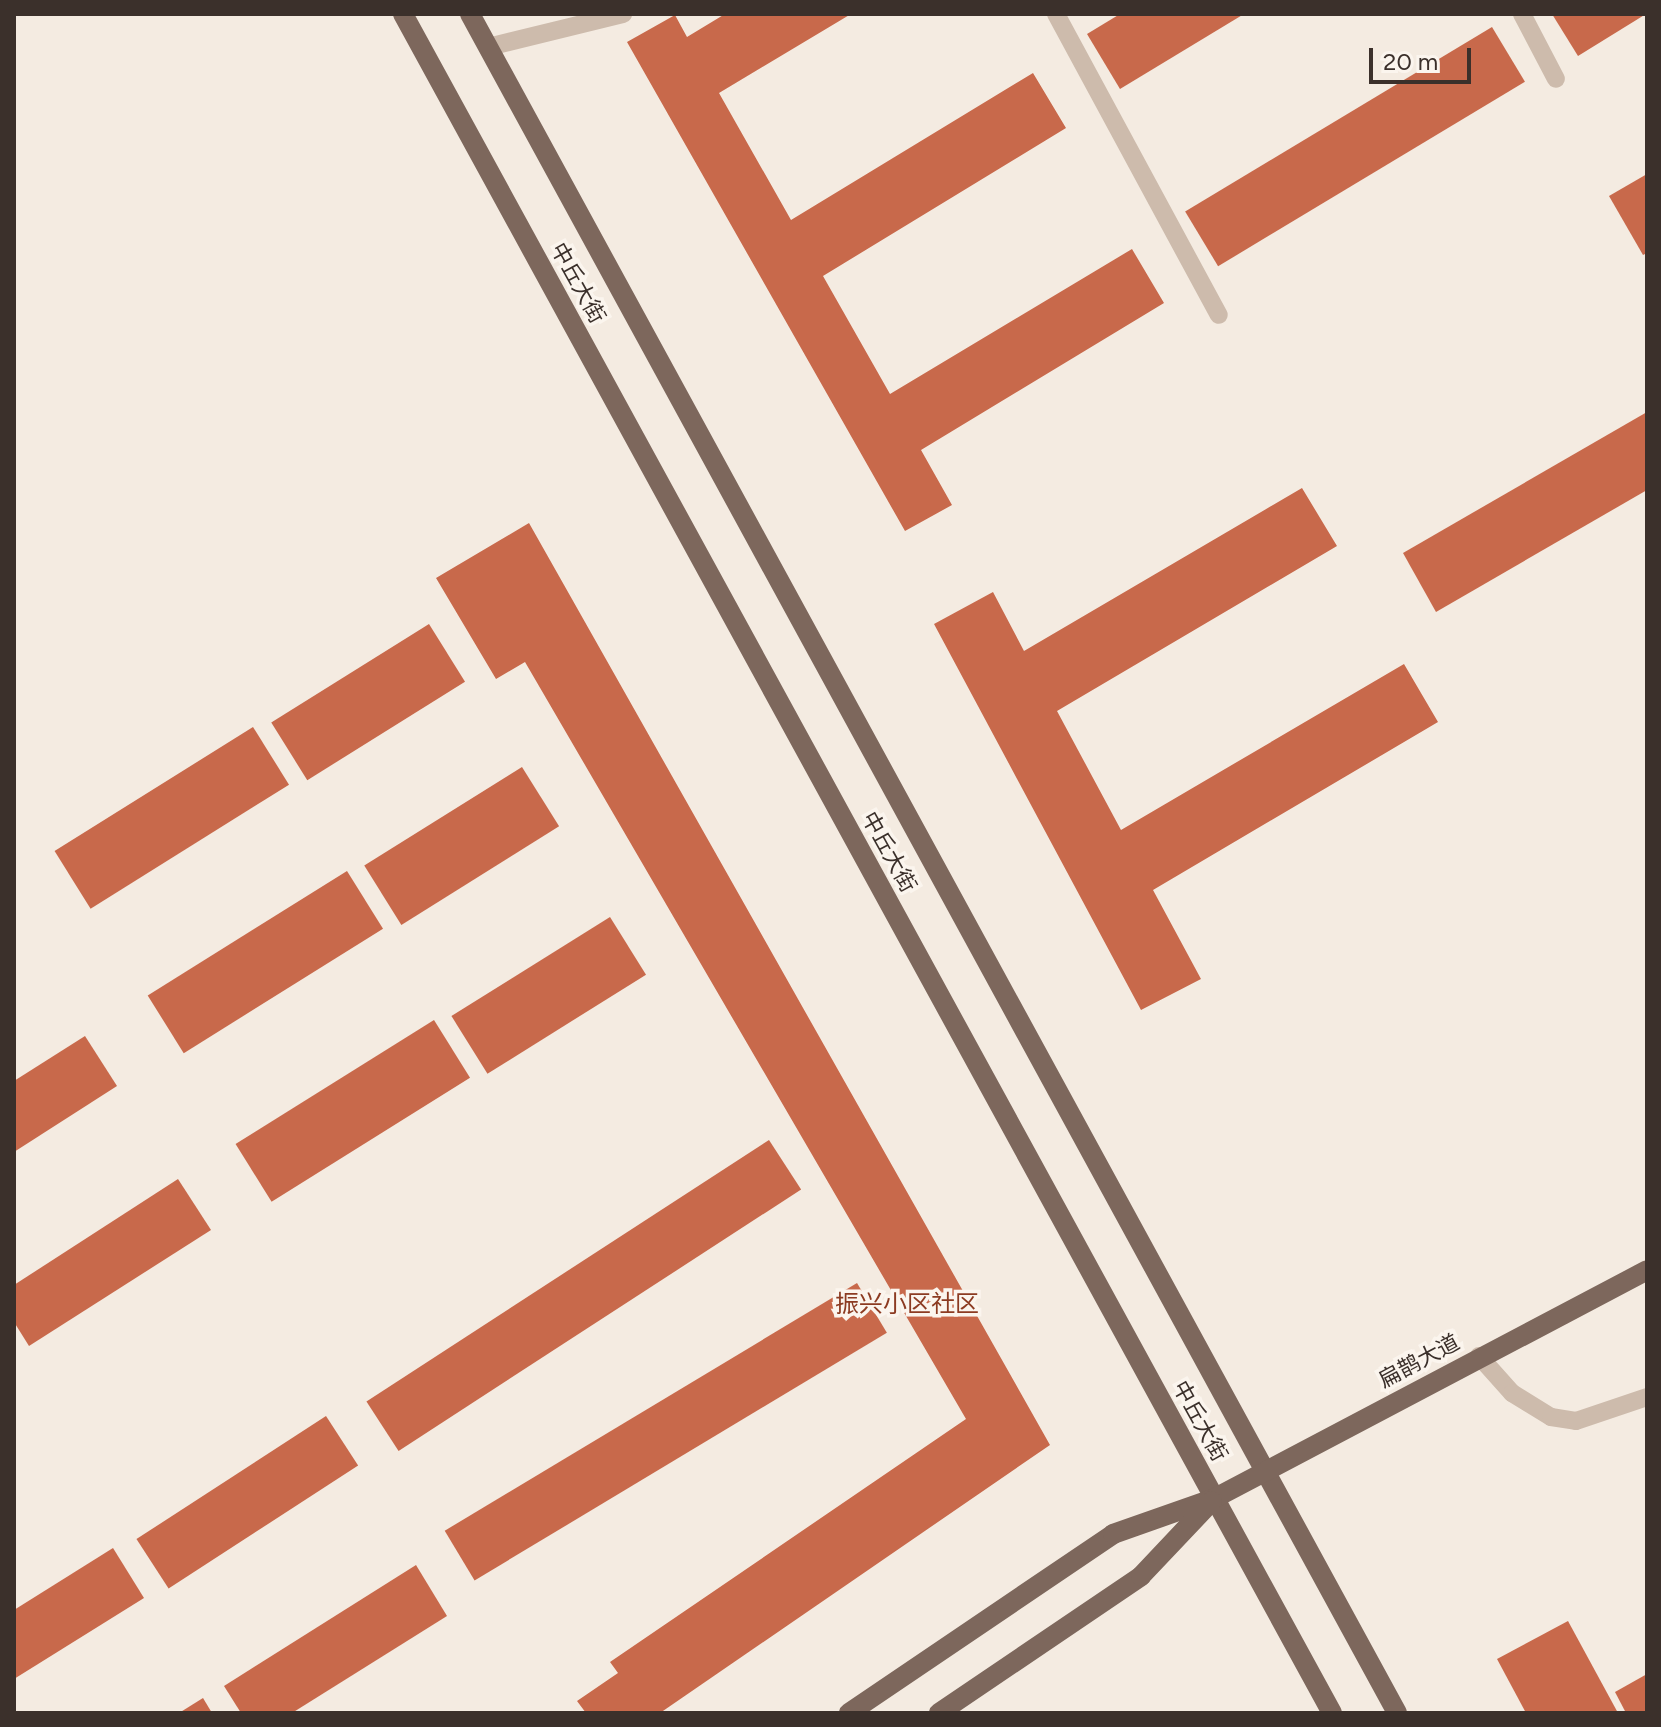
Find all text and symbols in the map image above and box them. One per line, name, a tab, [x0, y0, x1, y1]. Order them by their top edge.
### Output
scale bar	[1373, 32, 1475, 82]
text: 20 m	[1383, 47, 1438, 76]
street label: 中丘大街	[545, 238, 611, 328]
street label: 中丘大街	[856, 807, 922, 897]
district label: 振兴小区社区	[835, 1290, 979, 1318]
street label: 扁鹊大道	[1374, 1329, 1464, 1393]
street label: 中丘大街	[1167, 1376, 1233, 1466]

